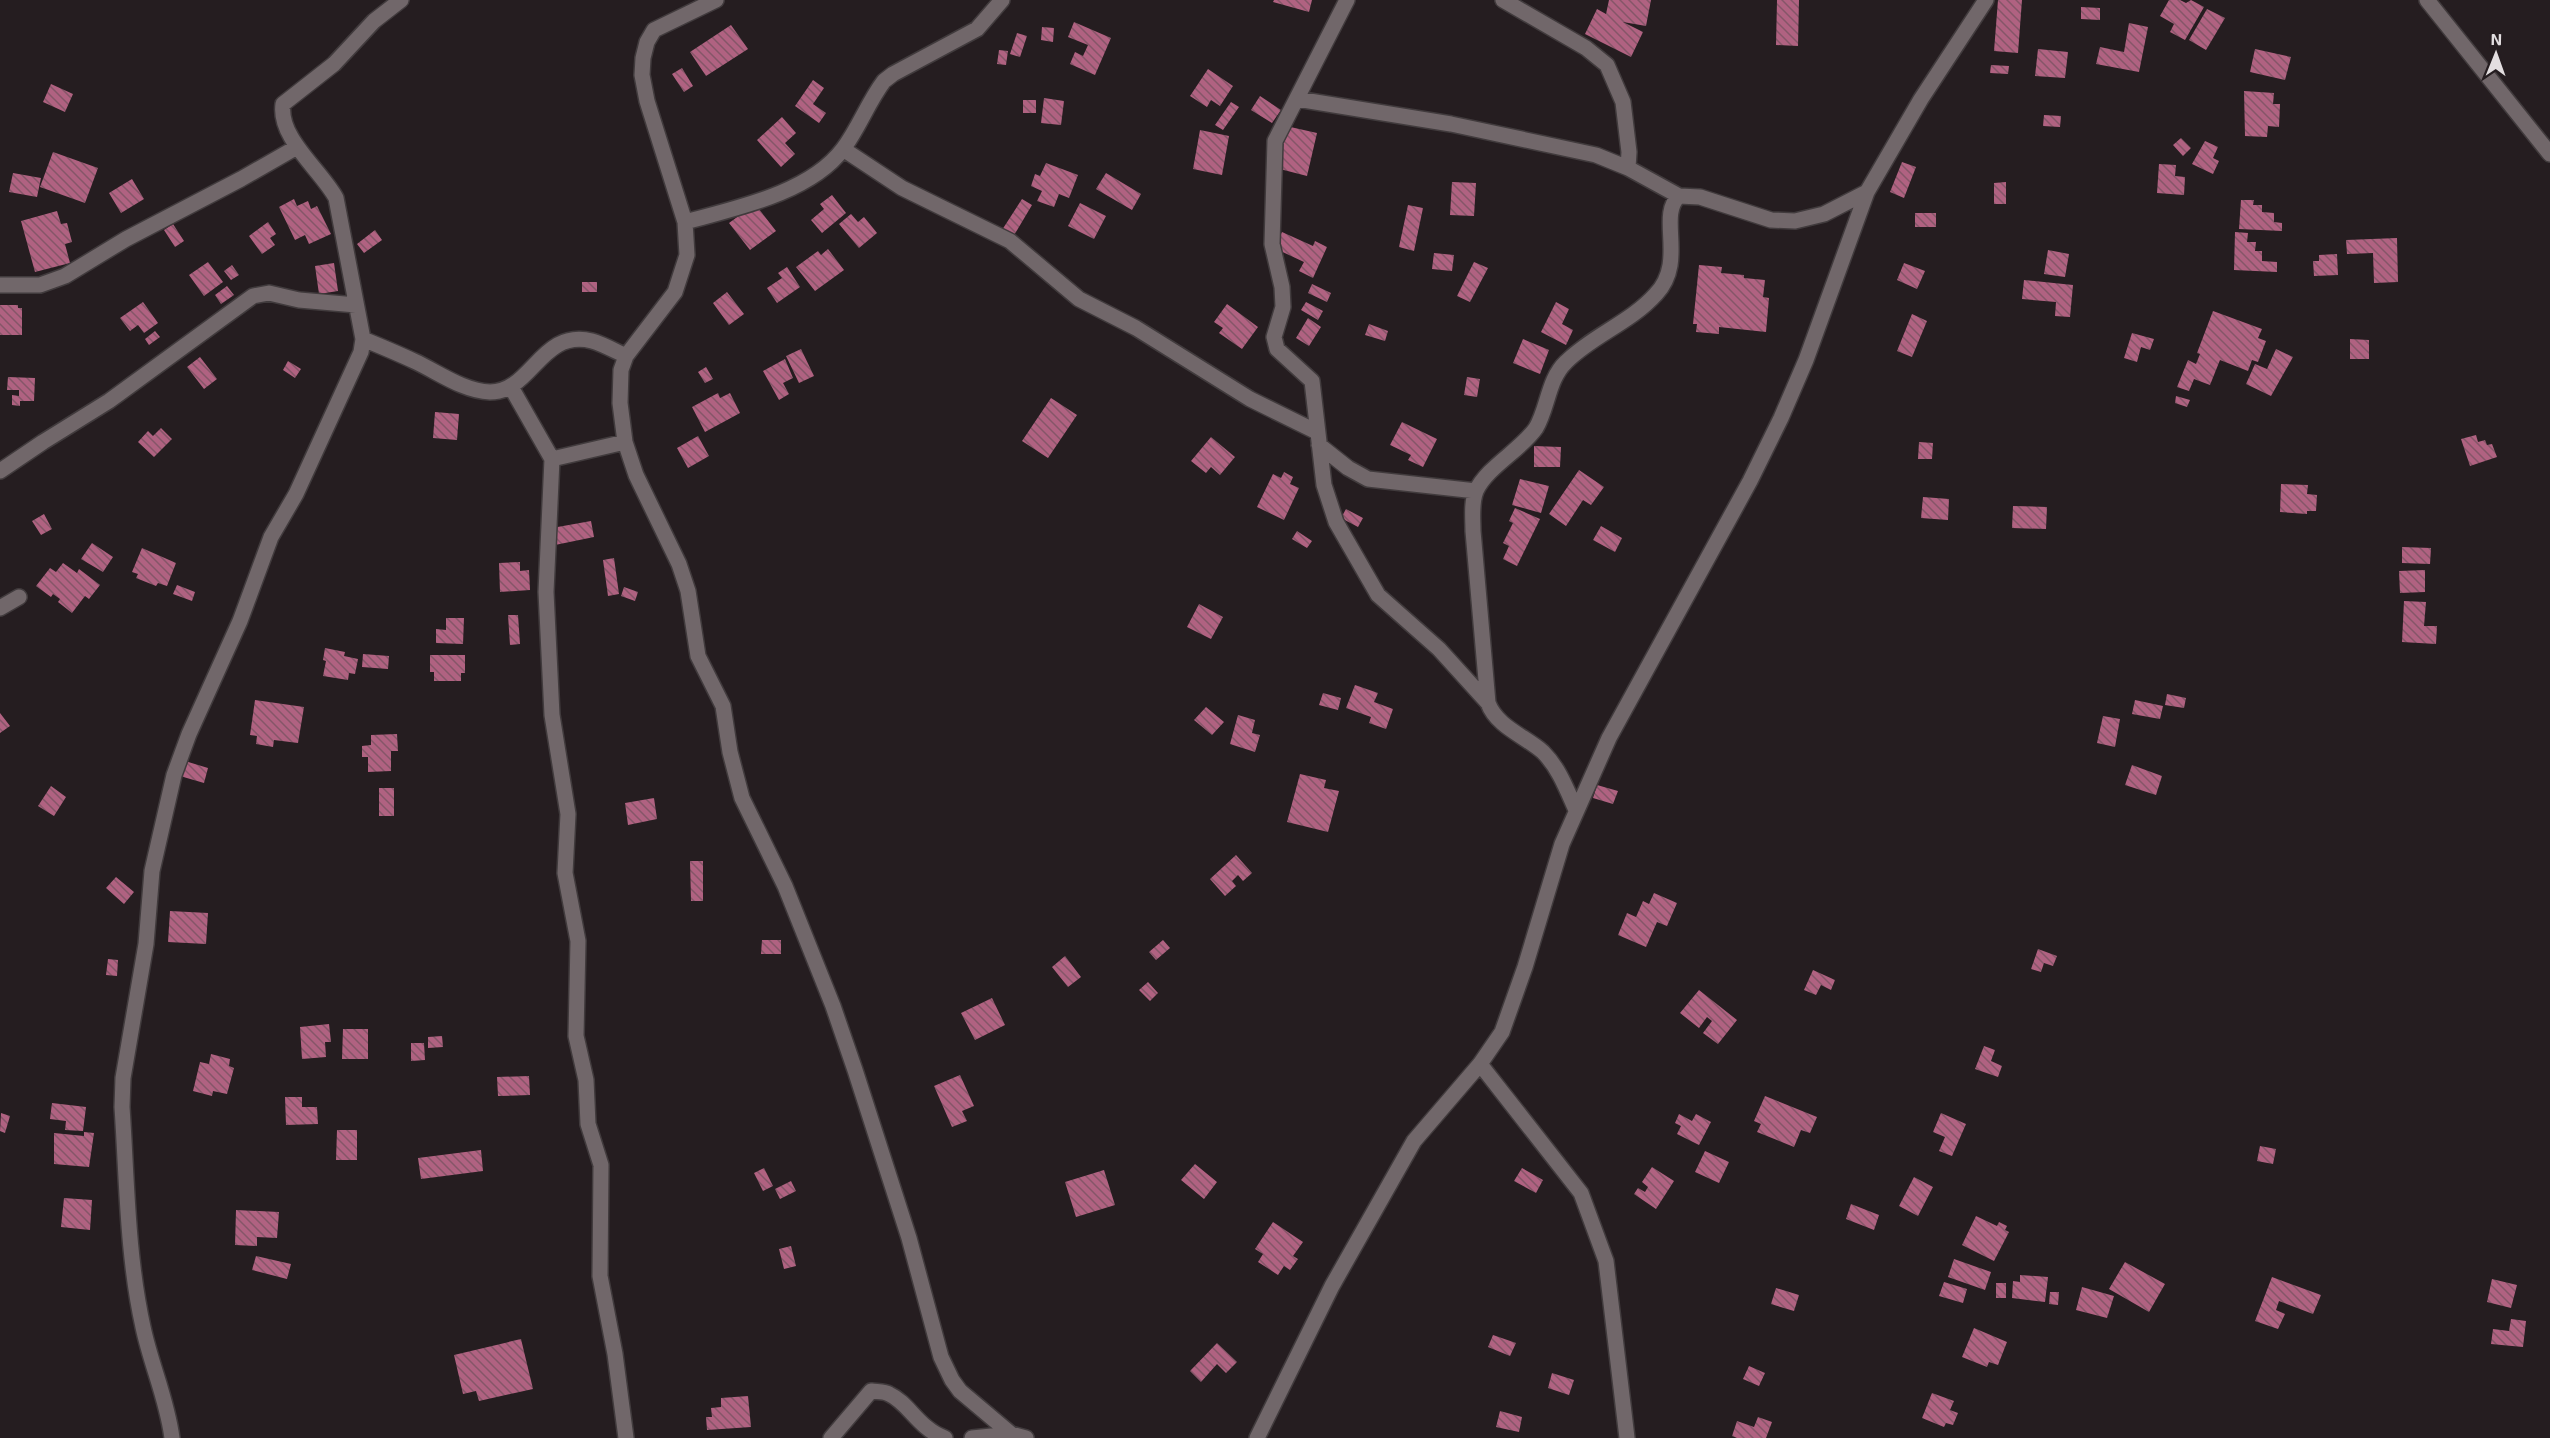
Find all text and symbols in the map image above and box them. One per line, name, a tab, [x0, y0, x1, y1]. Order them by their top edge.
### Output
north arrow	[2466, 24, 2526, 84]
text: N	[2490, 29, 2502, 48]

